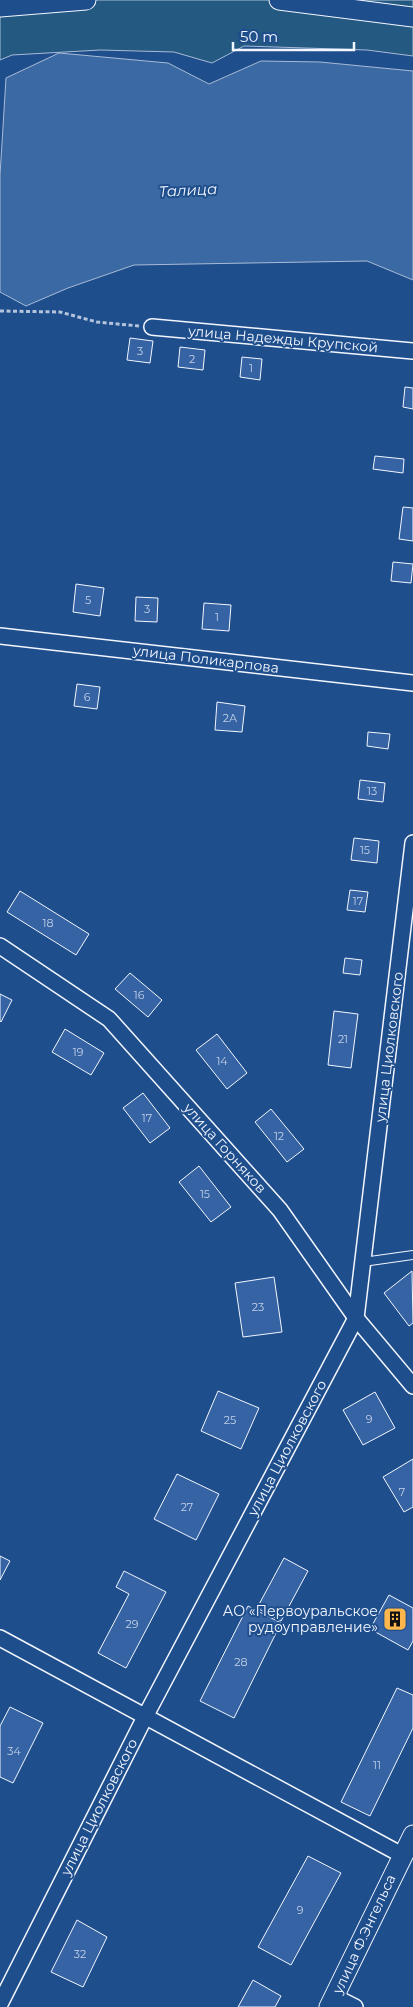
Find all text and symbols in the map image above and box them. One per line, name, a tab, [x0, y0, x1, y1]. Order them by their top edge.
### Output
scale bar	[233, 20, 354, 52]
text: 50 m	[240, 27, 278, 46]
water label: Талица	[158, 179, 218, 201]
street label: улица Надежды Крупской	[186, 322, 379, 356]
house number: 3	[137, 344, 143, 358]
house number: 2	[189, 352, 195, 366]
house number: 1	[249, 361, 253, 375]
house number: 5	[85, 593, 91, 607]
house number: 3	[144, 602, 150, 616]
house number: 1	[215, 610, 219, 624]
street label: улица Поликарпова	[131, 641, 280, 677]
house number: 6	[84, 690, 91, 704]
house number: 2А	[223, 711, 238, 725]
house number: 13	[367, 784, 377, 798]
house number: 15	[360, 843, 370, 857]
house number: 17	[353, 894, 363, 908]
house number: 18	[43, 916, 54, 930]
street label: улица Циолковского	[371, 971, 407, 1124]
house number: 16	[134, 988, 145, 1002]
house number: 21	[338, 1032, 348, 1046]
house number: 19	[73, 1045, 84, 1059]
house number: 14	[216, 1054, 228, 1068]
street label: улица Горняков	[179, 1098, 270, 1197]
house number: 17	[142, 1111, 152, 1125]
house number: 12	[274, 1129, 284, 1143]
house number: 15	[200, 1187, 210, 1201]
house number: 23	[252, 1300, 264, 1314]
street label: улица Циолковского	[243, 1377, 331, 1520]
house number: 9	[366, 1412, 373, 1426]
house number: 25	[224, 1413, 236, 1427]
house number: 7	[399, 1485, 405, 1499]
house number: 27	[181, 1500, 193, 1514]
place label: АО «Первоуральское рудоуправление»	[223, 1602, 378, 1636]
building icon: АО «Первоуральское рудоуправление»	[382, 1606, 408, 1632]
house number: 29	[126, 1617, 139, 1631]
house number: 28	[234, 1655, 248, 1669]
street label: улица Циолковского	[56, 1735, 141, 1879]
house number: 34	[7, 1744, 21, 1758]
house number: 11	[373, 1758, 381, 1772]
street label: улица Ф.Энгельса	[328, 1871, 400, 1998]
house number: 9	[297, 1903, 304, 1917]
house number: 32	[74, 1947, 86, 1961]

